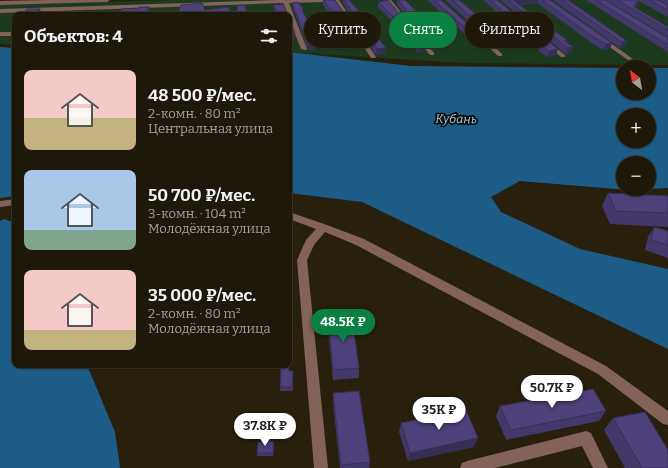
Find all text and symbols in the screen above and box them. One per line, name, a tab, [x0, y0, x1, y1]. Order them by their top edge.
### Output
chip: Купить	[304, 12, 381, 48]
chip: Снять	[389, 12, 457, 48]
chip: Фильтры	[465, 12, 554, 48]
icon: filters	[258, 25, 280, 47]
text: Объектов: 4	[24, 26, 123, 47]
north arrow	[616, 60, 656, 100]
map controls	[616, 60, 656, 196]
text: 48 500 ₽/мес.	[148, 85, 256, 106]
icon: home	[56, 86, 104, 134]
text: 2-комн. · 80 m²	[148, 106, 241, 121]
button: +	[616, 108, 656, 148]
water label: Кубань	[435, 112, 477, 126]
text: Центральная улица	[148, 121, 273, 136]
button: −	[616, 156, 656, 196]
text: 50 700 ₽/мес.	[148, 185, 255, 206]
icon: home	[56, 186, 104, 234]
text: 3-комн. · 104 m²	[148, 206, 246, 221]
text: Молодёжная улица	[148, 221, 271, 236]
text: 35 000 ₽/мес.	[148, 285, 256, 306]
icon: home	[56, 286, 104, 334]
text: 2-комн. · 80 m²	[148, 306, 241, 321]
pin: 48.5K ₽	[306, 309, 380, 343]
text: 48.5K ₽	[320, 314, 366, 329]
text: Молодёжная улица	[148, 321, 271, 336]
pin: 50.7K ₽	[515, 375, 589, 409]
text: 50.7K ₽	[530, 380, 574, 395]
pin: 35K ₽	[411, 397, 467, 431]
text: 35K ₽	[422, 402, 456, 417]
pin: 37.8K ₽	[228, 413, 302, 447]
text: 37.8K ₽	[243, 418, 287, 433]

